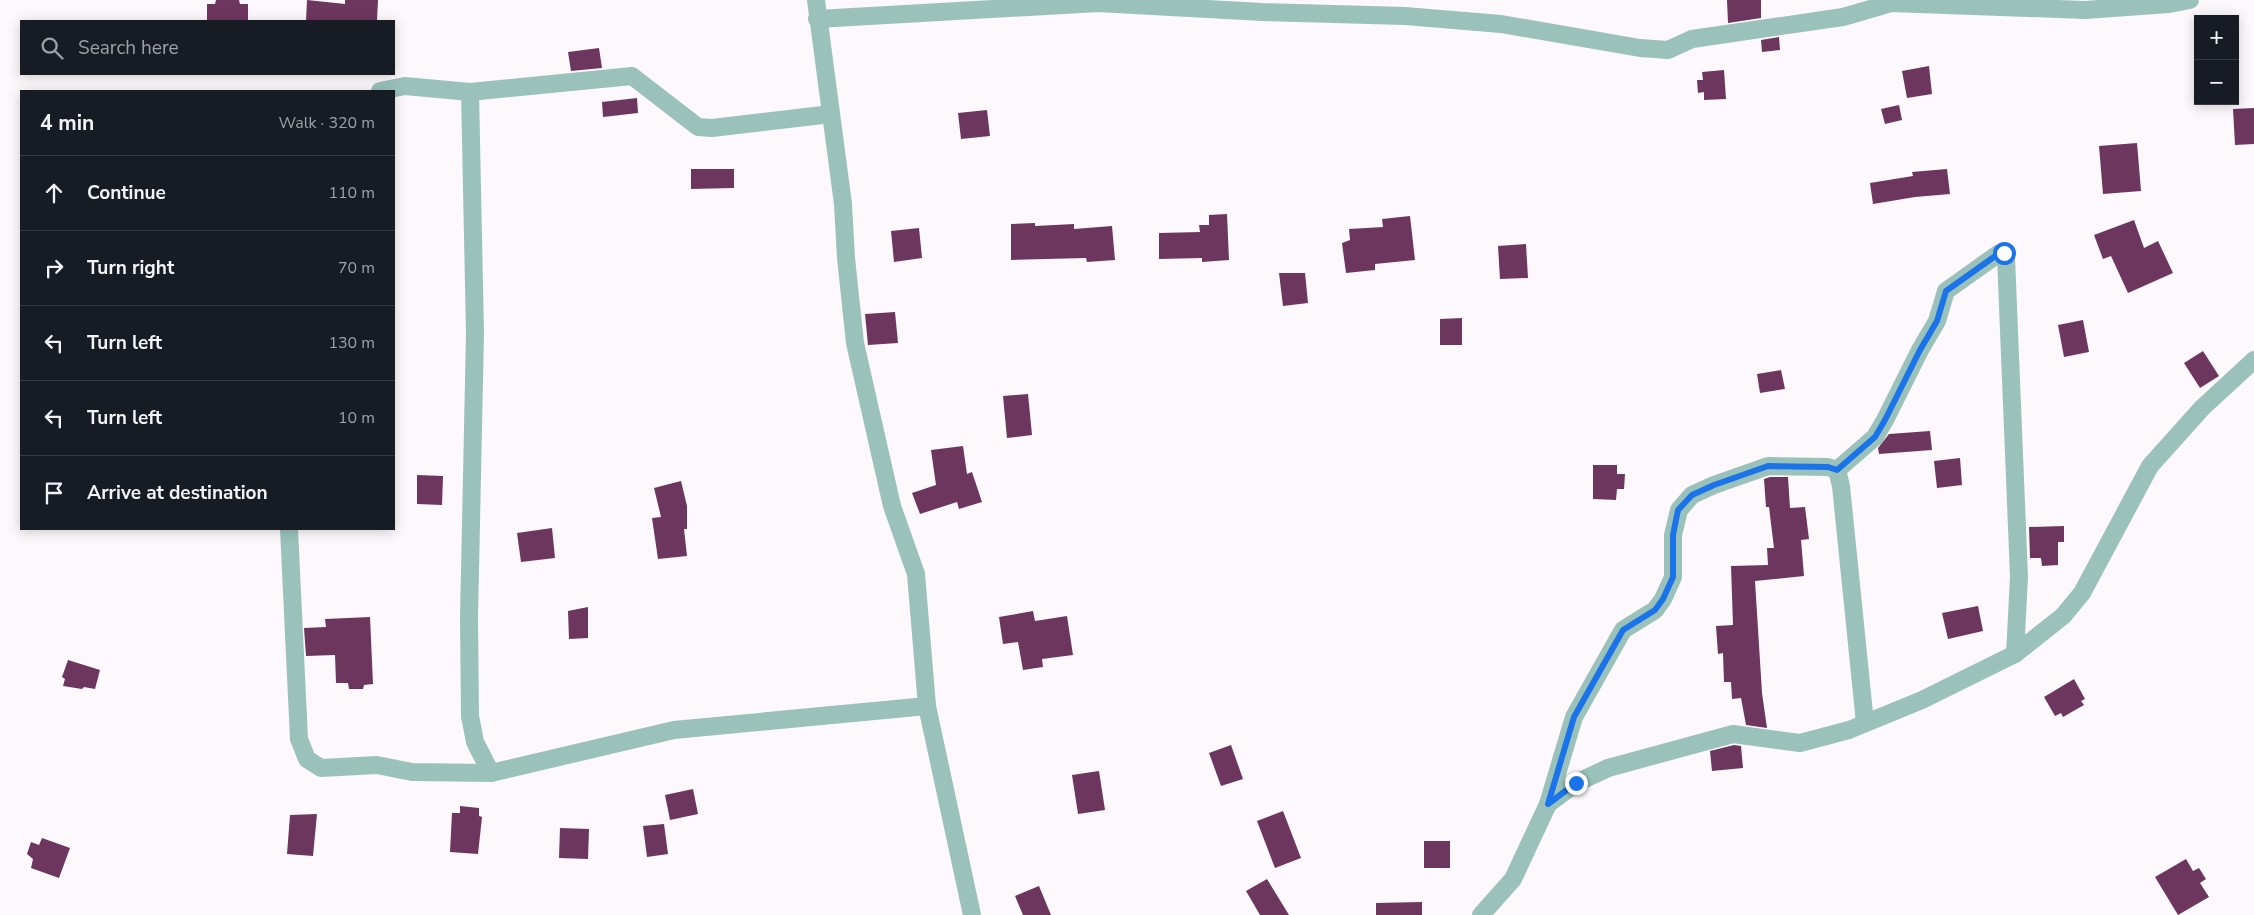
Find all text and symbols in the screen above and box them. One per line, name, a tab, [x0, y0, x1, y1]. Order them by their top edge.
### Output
map controls	[2194, 15, 2239, 105]
button: +	[2194, 15, 2239, 60]
search box	[20, 20, 395, 75]
icon: search	[38, 34, 66, 62]
text: Search here	[78, 35, 179, 61]
button: −	[2194, 60, 2239, 105]
text: 4 min	[40, 109, 94, 137]
text: Walk · 320 m	[279, 112, 375, 134]
icon: ahead	[40, 179, 68, 207]
text: Continue	[87, 180, 166, 206]
text: 110 m	[328, 182, 375, 204]
route start	[1993, 242, 2016, 265]
icon: right	[40, 254, 68, 282]
text: Turn right	[87, 255, 174, 281]
text: 70 m	[338, 257, 375, 279]
icon: left	[40, 329, 68, 357]
text: Turn left	[87, 330, 162, 356]
text: 130 m	[328, 332, 375, 354]
icon: left	[40, 404, 68, 432]
text: Turn left	[87, 405, 162, 431]
text: 10 m	[338, 407, 375, 429]
icon: arrive	[40, 479, 68, 507]
text: Arrive at destination	[87, 480, 268, 506]
route end	[1565, 772, 1588, 795]

